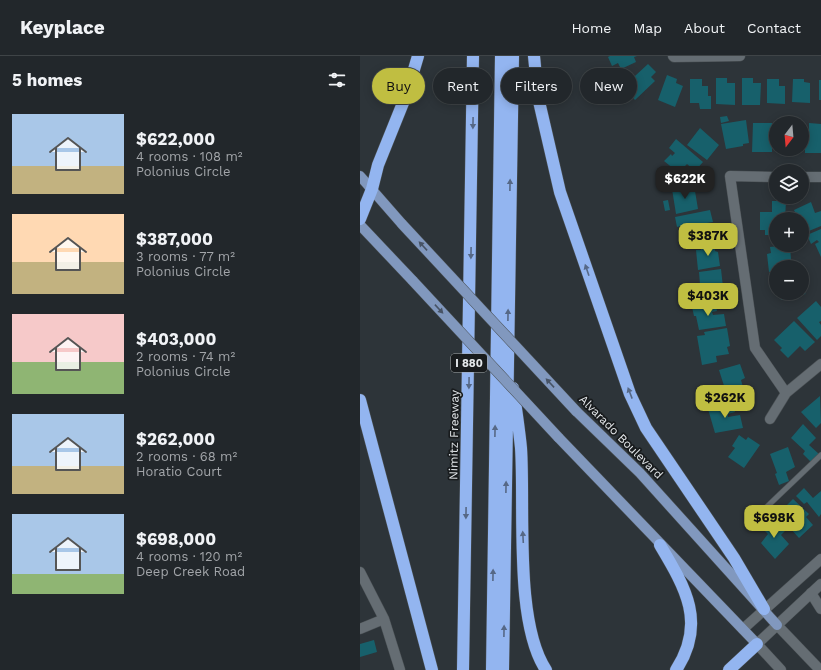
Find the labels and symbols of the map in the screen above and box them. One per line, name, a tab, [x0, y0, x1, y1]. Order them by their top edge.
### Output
north arrow	[769, 116, 809, 156]
one-way arrow	[470, 117, 476, 130]
pin: $622K	[657, 166, 713, 200]
one-way arrow	[507, 178, 513, 191]
pin: $387K	[680, 223, 736, 257]
one-way arrow	[419, 242, 428, 251]
one-way arrow	[468, 247, 474, 260]
one-way arrow	[584, 264, 590, 276]
pin: $403K	[680, 283, 736, 317]
one-way arrow	[434, 305, 443, 314]
one-way arrow	[505, 308, 511, 321]
road number: I 880	[451, 354, 487, 372]
one-way arrow	[466, 377, 472, 390]
one-way arrow	[545, 377, 554, 388]
pin: $262K	[697, 385, 753, 419]
one-way arrow	[626, 386, 632, 398]
street label: Nimitz Freeway	[446, 389, 462, 480]
street label: Alvarado Boulevard	[576, 392, 666, 482]
one-way arrow	[492, 424, 498, 437]
one-way arrow	[503, 480, 509, 493]
pin: $698K	[746, 505, 802, 539]
one-way arrow	[463, 507, 470, 519]
one-way arrow	[520, 530, 526, 543]
one-way arrow	[490, 568, 496, 581]
one-way arrow	[500, 625, 507, 637]

